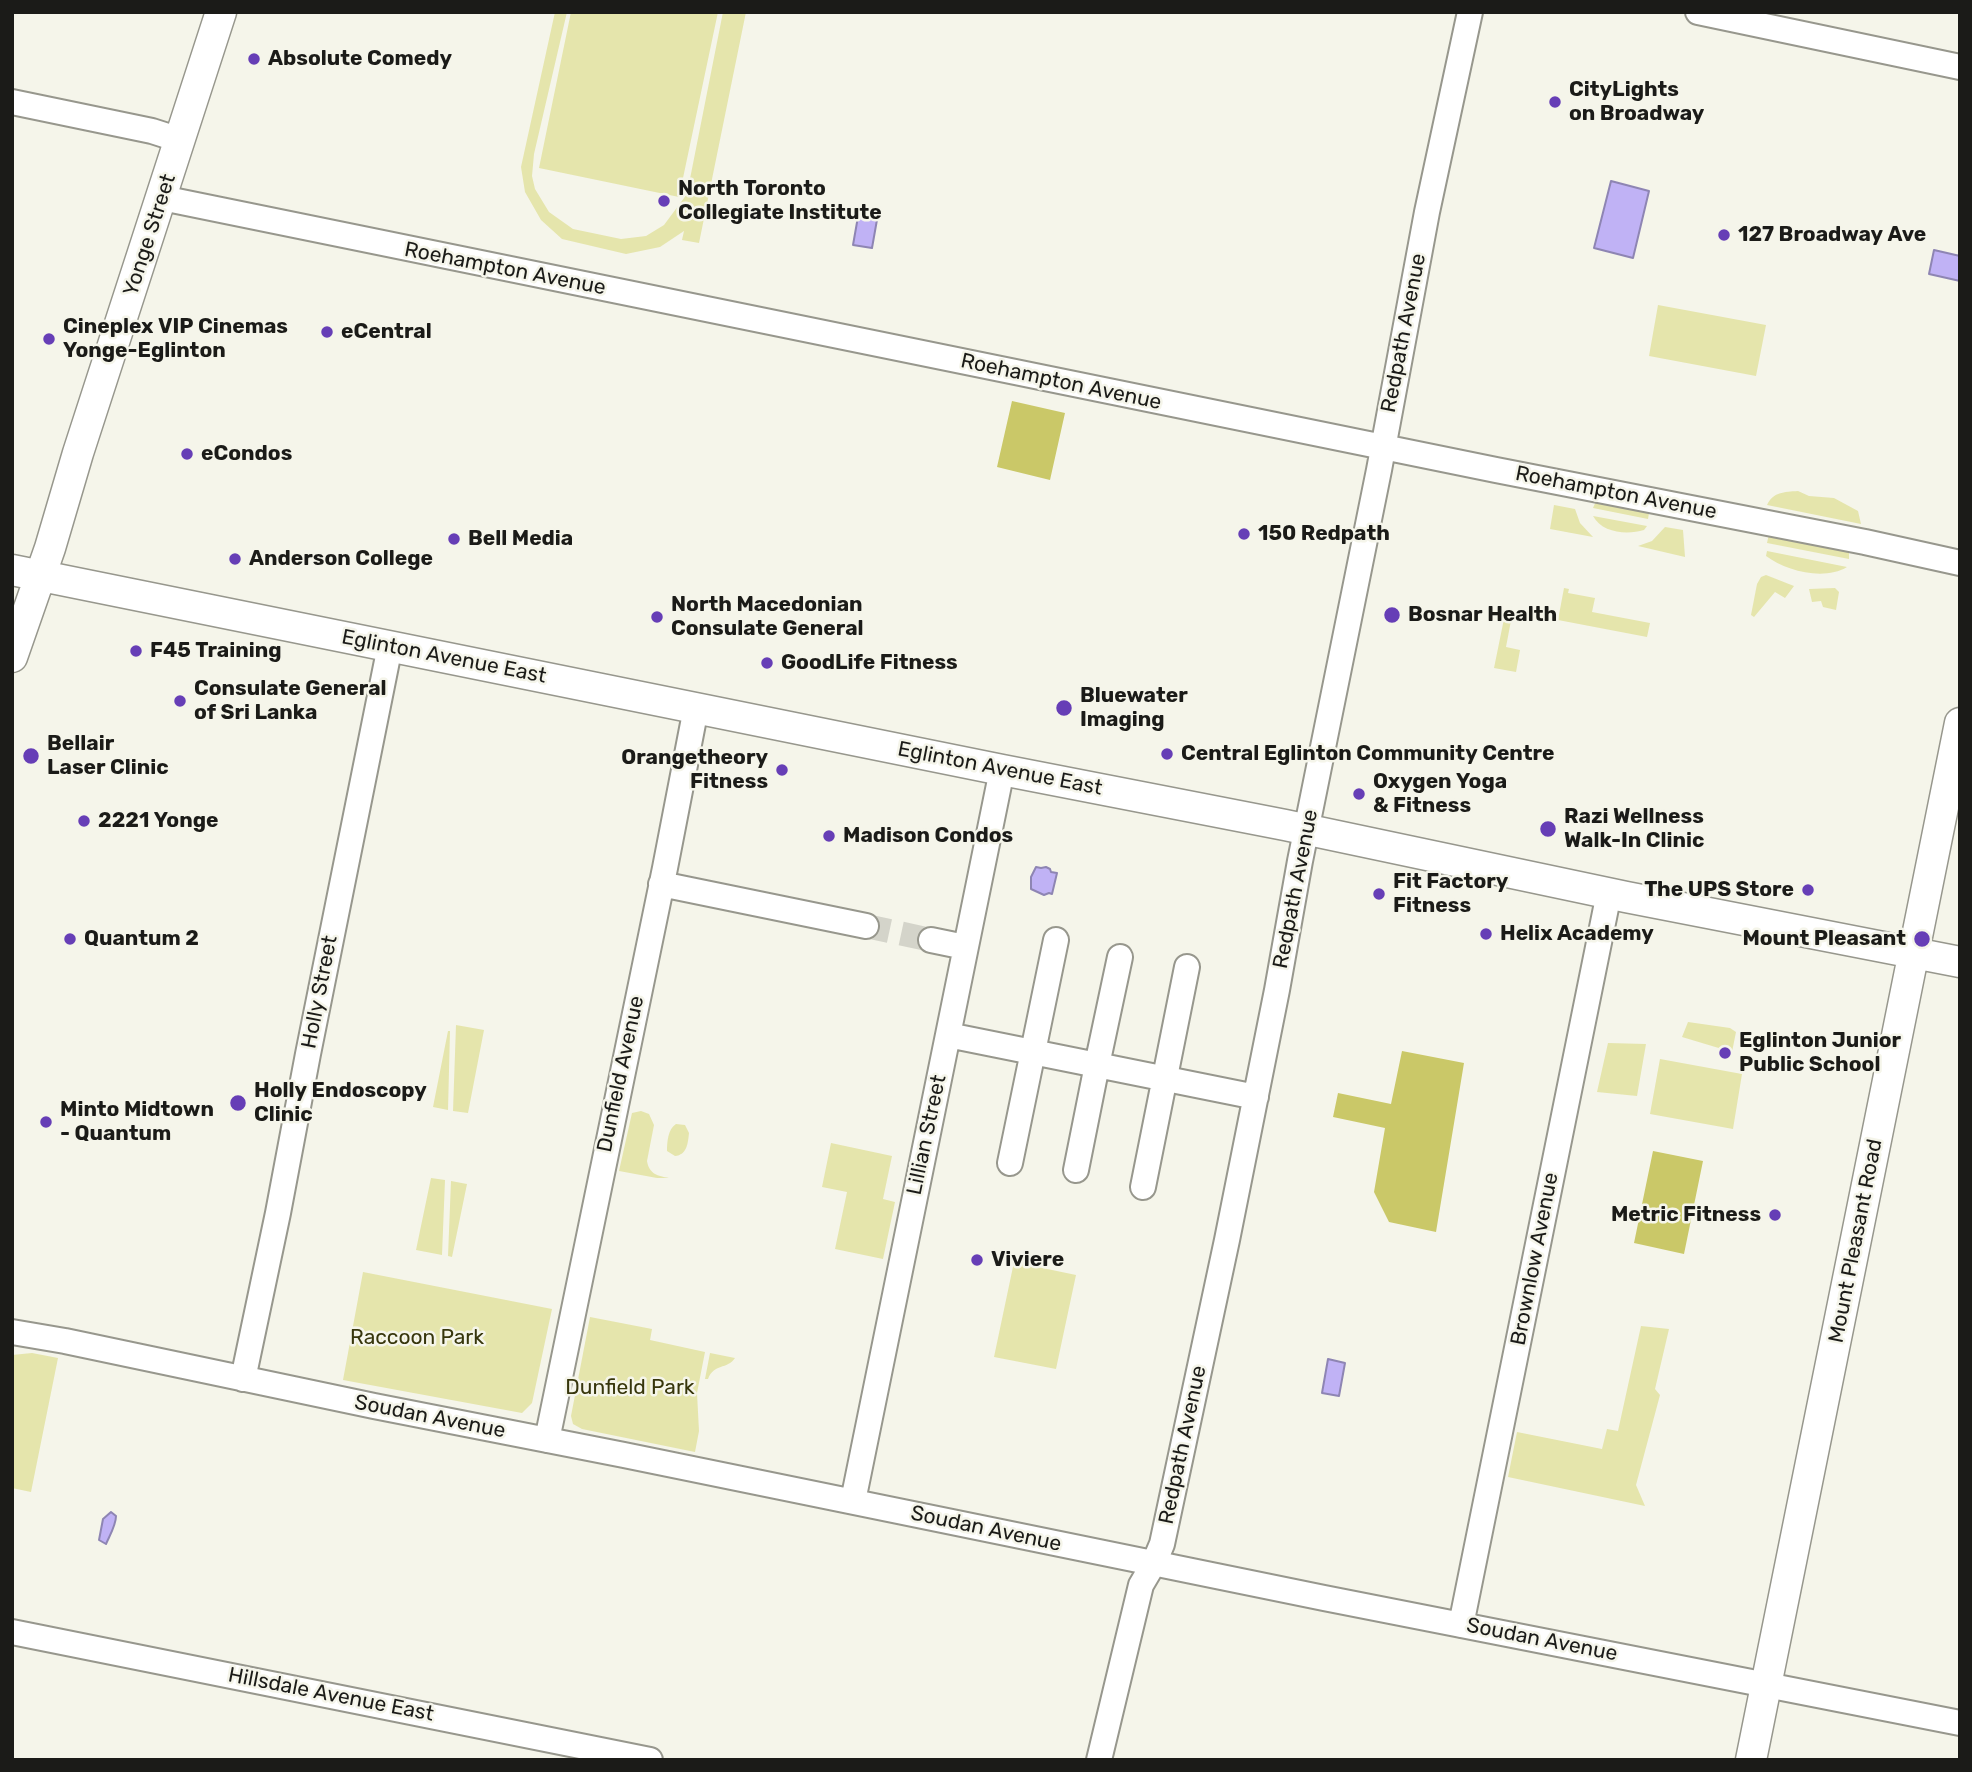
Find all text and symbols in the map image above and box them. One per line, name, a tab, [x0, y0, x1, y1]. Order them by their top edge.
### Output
place label: Absolute Comedy	[268, 46, 452, 72]
marker: Absolute Comedy	[246, 51, 262, 67]
place label: CityLights on Broadway	[1569, 77, 1704, 127]
marker: CityLights on Broadway	[1547, 94, 1563, 110]
street label: Yonge Street	[118, 171, 182, 299]
place label: North Toronto Collegiate Institute	[678, 176, 882, 226]
marker: North Toronto Collegiate Institute	[656, 193, 672, 209]
place label: 127 Broadway Ave	[1738, 222, 1926, 248]
marker: 127 Broadway Ave	[1716, 227, 1732, 243]
street label: Roehampton Avenue	[402, 237, 608, 301]
street label: Redpath Avenue	[1376, 251, 1432, 415]
place label: Cineplex VIP Cinemas Yonge-Eglinton	[63, 314, 288, 364]
place label: eCentral	[341, 319, 432, 345]
marker: eCentral	[319, 324, 335, 340]
marker: Cineplex VIP Cinemas Yonge-Eglinton	[41, 331, 57, 347]
street label: Roehampton Avenue	[958, 348, 1164, 416]
place label: eCondos	[201, 441, 292, 467]
marker: eCondos	[179, 446, 195, 462]
street label: Roehampton Avenue	[1513, 461, 1719, 525]
place label: 150 Redpath	[1258, 521, 1390, 547]
place label: Bell Media	[468, 526, 573, 552]
marker: 150 Redpath	[1236, 526, 1252, 542]
marker: Bell Media	[446, 531, 462, 547]
place label: Anderson College	[249, 546, 433, 572]
marker: Anderson College	[227, 551, 243, 567]
place label: North Macedonian Consulate General	[671, 592, 864, 642]
place label: Bosnar Health	[1408, 602, 1557, 628]
marker: Bosnar Health	[1382, 605, 1402, 625]
marker: North Macedonian Consulate General	[649, 609, 665, 625]
street label: Eglinton Avenue East	[340, 625, 548, 689]
place label: F45 Training	[150, 638, 281, 664]
marker: F45 Training	[128, 643, 144, 659]
place label: GoodLife Fitness	[781, 650, 958, 676]
marker: GoodLife Fitness	[759, 655, 775, 671]
place label: Consulate General of Sri Lanka	[194, 676, 387, 726]
place label: Bluewater Imaging	[1080, 683, 1188, 733]
marker: Consulate General of Sri Lanka	[172, 693, 188, 709]
marker: Bluewater Imaging	[1054, 698, 1074, 718]
place label: Bellair Laser Clinic	[47, 731, 169, 781]
street label: Eglinton Avenue East	[896, 737, 1104, 801]
place label: Central Eglinton Community Centre	[1181, 741, 1554, 767]
place label: Orangetheory Fitness	[621, 745, 768, 795]
marker: Bellair Laser Clinic	[21, 746, 41, 766]
marker: Central Eglinton Community Centre	[1159, 746, 1175, 762]
marker: Orangetheory Fitness	[774, 762, 790, 778]
place label: Oxygen Yoga & Fitness	[1373, 769, 1507, 819]
marker: Oxygen Yoga & Fitness	[1351, 786, 1367, 802]
place label: Razi Wellness Walk-In Clinic	[1564, 804, 1704, 854]
street label: Redpath Avenue	[1268, 807, 1324, 971]
place label: 2221 Yonge	[98, 808, 218, 834]
marker: 2221 Yonge	[76, 813, 92, 829]
marker: Razi Wellness Walk-In Clinic	[1538, 819, 1558, 839]
place label: Madison Condos	[843, 823, 1013, 849]
marker: Madison Condos	[821, 828, 837, 844]
place label: Fit Factory Fitness	[1393, 869, 1508, 919]
place label: The UPS Store	[1644, 877, 1794, 903]
marker: The UPS Store	[1800, 882, 1816, 898]
marker: Fit Factory Fitness	[1371, 886, 1387, 902]
place label: Helix Academy	[1500, 921, 1654, 947]
place label: Quantum 2	[84, 926, 199, 952]
marker: Helix Academy	[1478, 926, 1494, 942]
place label: Mount Pleasant	[1742, 926, 1906, 952]
marker: Mount Pleasant	[1912, 929, 1932, 949]
marker: Quantum 2	[62, 931, 78, 947]
street label: Holly Street	[297, 933, 343, 1051]
street label: Dunfield Avenue	[592, 993, 650, 1155]
place label: Eglinton Junior Public School	[1739, 1028, 1901, 1078]
marker: Eglinton Junior Public School	[1717, 1045, 1733, 1061]
street label: Lillian Street	[902, 1073, 952, 1197]
place label: Holly Endoscopy Clinic	[254, 1078, 427, 1128]
marker: Holly Endoscopy Clinic	[228, 1093, 248, 1113]
place label: Minto Midtown - Quantum	[60, 1097, 214, 1147]
marker: Minto Midtown - Quantum	[38, 1114, 54, 1130]
street label: Mount Pleasant Road	[1824, 1137, 1888, 1345]
street label: Brownlow Avenue	[1506, 1170, 1564, 1348]
place label: Metric Fitness	[1611, 1202, 1761, 1228]
marker: Metric Fitness	[1767, 1207, 1783, 1223]
place label: Viviere	[991, 1247, 1064, 1273]
marker: Viviere	[969, 1252, 985, 1268]
park label: Raccoon Park	[350, 1325, 484, 1351]
street label: Redpath Avenue	[1154, 1363, 1212, 1527]
park label: Dunfield Park	[565, 1375, 695, 1401]
street label: Soudan Avenue	[352, 1390, 508, 1444]
street label: Soudan Avenue	[908, 1501, 1064, 1557]
street label: Soudan Avenue	[1464, 1613, 1620, 1667]
street label: Hillsdale Avenue East	[226, 1663, 436, 1727]

